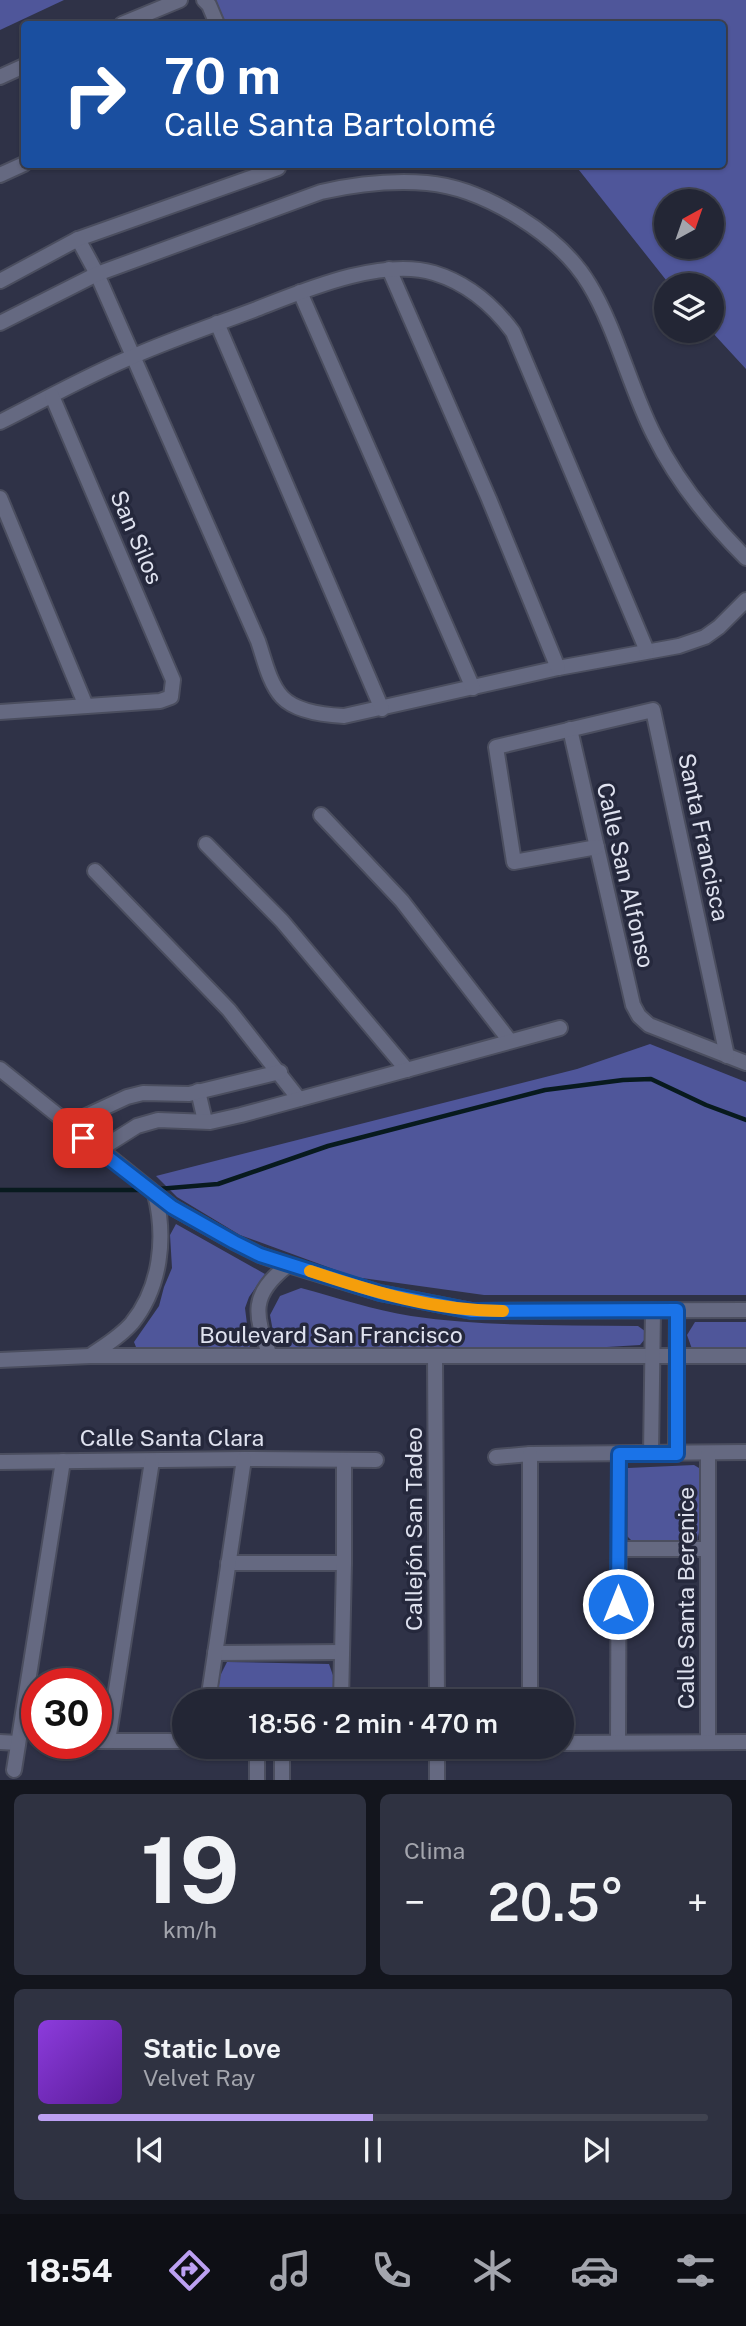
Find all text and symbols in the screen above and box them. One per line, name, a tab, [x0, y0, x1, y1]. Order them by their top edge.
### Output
text: 70 m	[164, 47, 281, 105]
icon: right	[49, 49, 140, 140]
text: Calle Santa Bartolomé	[164, 106, 496, 143]
north arrow	[654, 189, 724, 259]
map controls	[654, 189, 724, 343]
button: layers	[654, 273, 724, 343]
street label: San Silos	[105, 486, 169, 588]
street label: Santa Francisca	[673, 751, 735, 923]
street label: Calle San Alfonso	[592, 780, 660, 970]
pin	[53, 1108, 113, 1168]
icon: arrive	[64, 1119, 102, 1157]
street label: Boulevard San Francisco	[199, 1321, 463, 1348]
street label: Calle Santa Clara	[80, 1424, 264, 1451]
street label: Callejón San Tadeo	[400, 1427, 427, 1631]
street label: Calle Santa Berenice	[672, 1487, 699, 1709]
position arrow	[581, 1567, 655, 1641]
speed limit sign: 30	[21, 1668, 112, 1759]
text: 18:56 · 2 min · 470 m	[248, 1708, 498, 1739]
text: 19	[141, 1817, 239, 1923]
text: Clima	[404, 1837, 465, 1864]
text: 20.5°	[488, 1872, 624, 1933]
text: −	[404, 1880, 425, 1925]
text: +	[687, 1880, 708, 1925]
text: km/h	[163, 1916, 217, 1943]
text: Static Love	[143, 2033, 281, 2064]
text: Velvet Ray	[143, 2064, 255, 2091]
icon: previous	[131, 2131, 169, 2169]
icon: pause	[354, 2131, 392, 2169]
icon: next	[577, 2131, 615, 2169]
icon: directions	[165, 2246, 214, 2295]
icon: music	[266, 2246, 315, 2295]
icon: phone	[367, 2246, 416, 2295]
icon: climate	[468, 2246, 517, 2295]
icon: car	[570, 2246, 619, 2295]
icon: filters	[671, 2246, 720, 2295]
text: 18:54	[26, 2252, 113, 2289]

